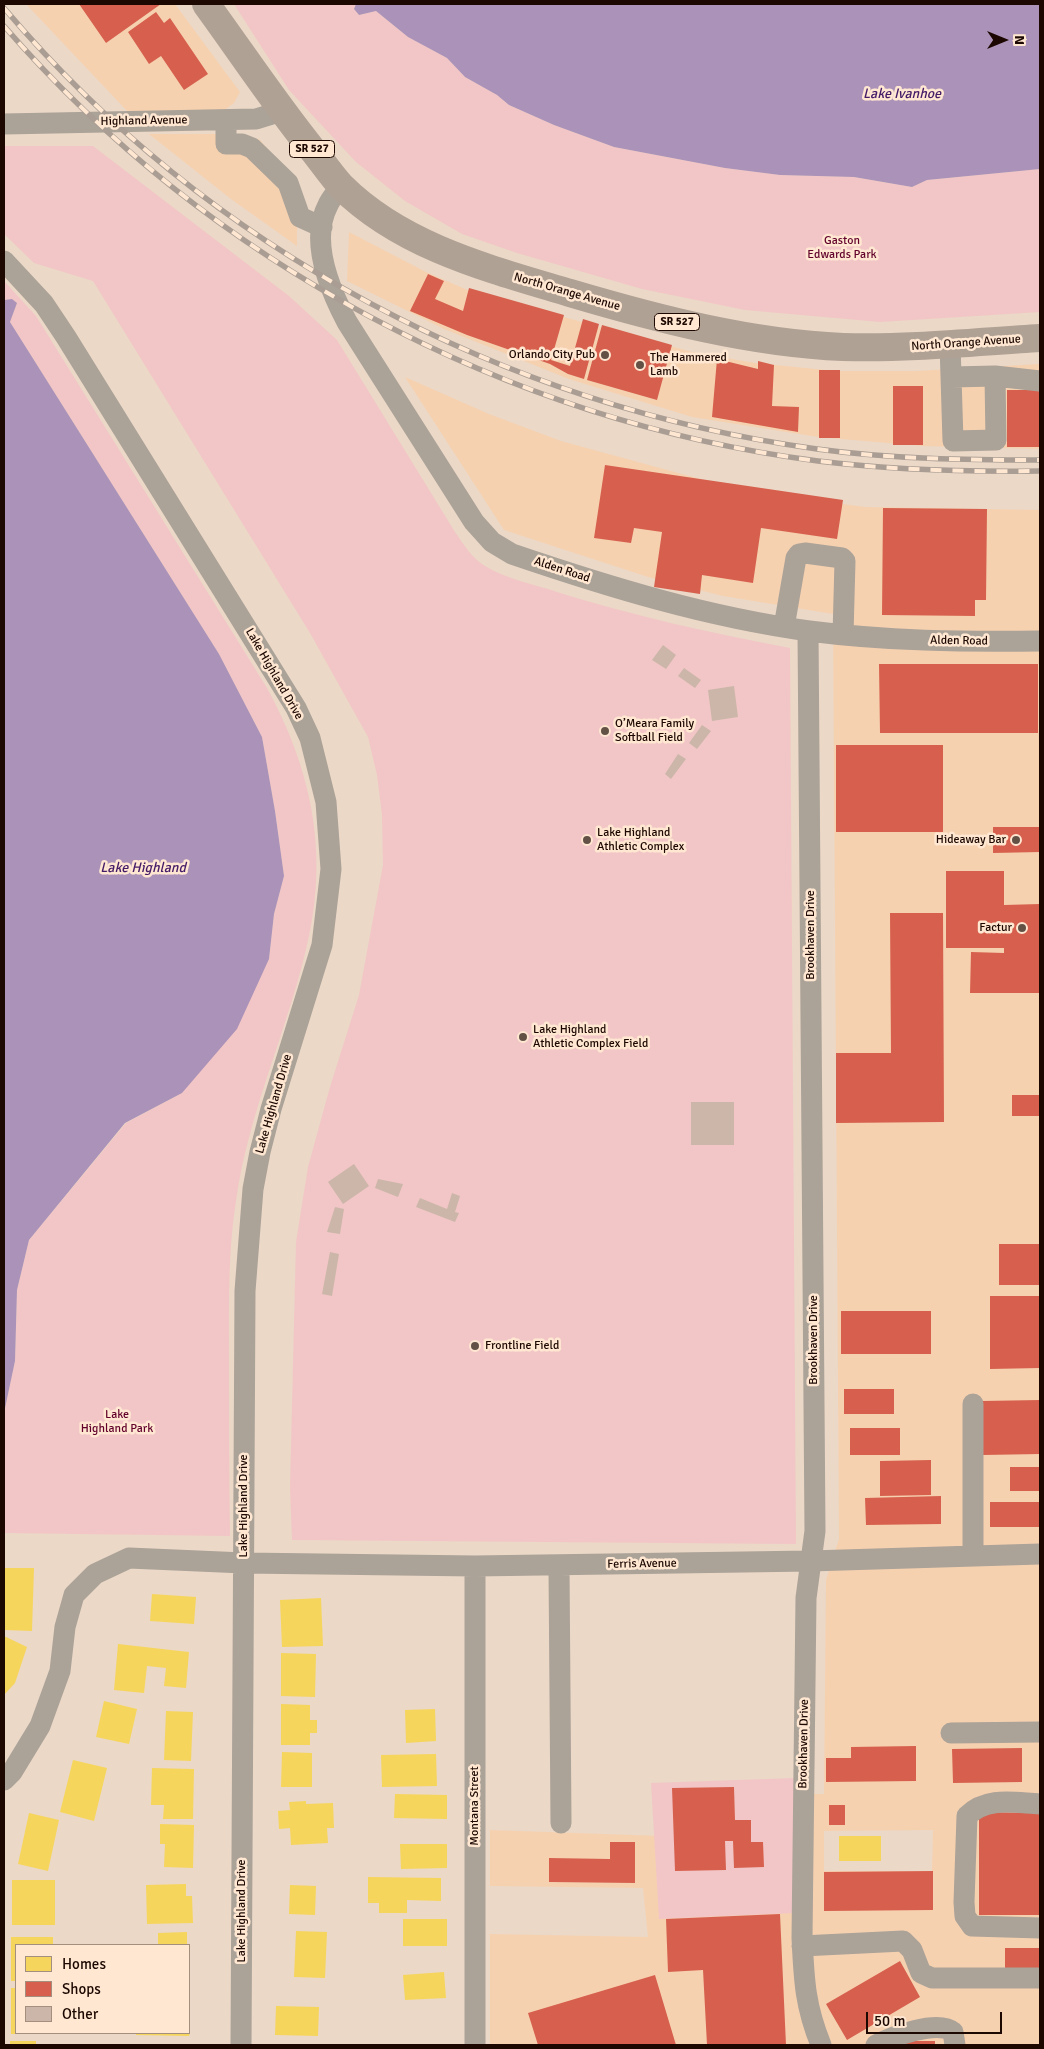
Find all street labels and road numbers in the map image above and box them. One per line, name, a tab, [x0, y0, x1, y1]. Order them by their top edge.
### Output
street label: Highland Avenue	[100, 113, 188, 129]
road number: SR 527	[290, 140, 334, 158]
street label: North Orange Avenue	[512, 270, 622, 314]
road number: SR 527	[654, 314, 700, 331]
street label: North Orange Avenue	[911, 332, 1021, 354]
street label: Alden Road	[532, 554, 592, 586]
street label: Lake Highland Drive	[242, 626, 306, 722]
street label: Alden Road	[930, 633, 988, 649]
street label: Brookhaven Drive	[804, 890, 818, 980]
street label: Lake Highland Drive	[253, 1053, 295, 1155]
street label: Brookhaven Drive	[807, 1295, 821, 1385]
street label: Lake Highland Drive	[237, 1455, 251, 1557]
street label: Ferris Avenue	[607, 1556, 677, 1572]
street label: Brookhaven Drive	[796, 1699, 812, 1789]
street label: Montana Street	[468, 1766, 482, 1846]
street label: Lake Highland Drive	[235, 1860, 249, 1962]

